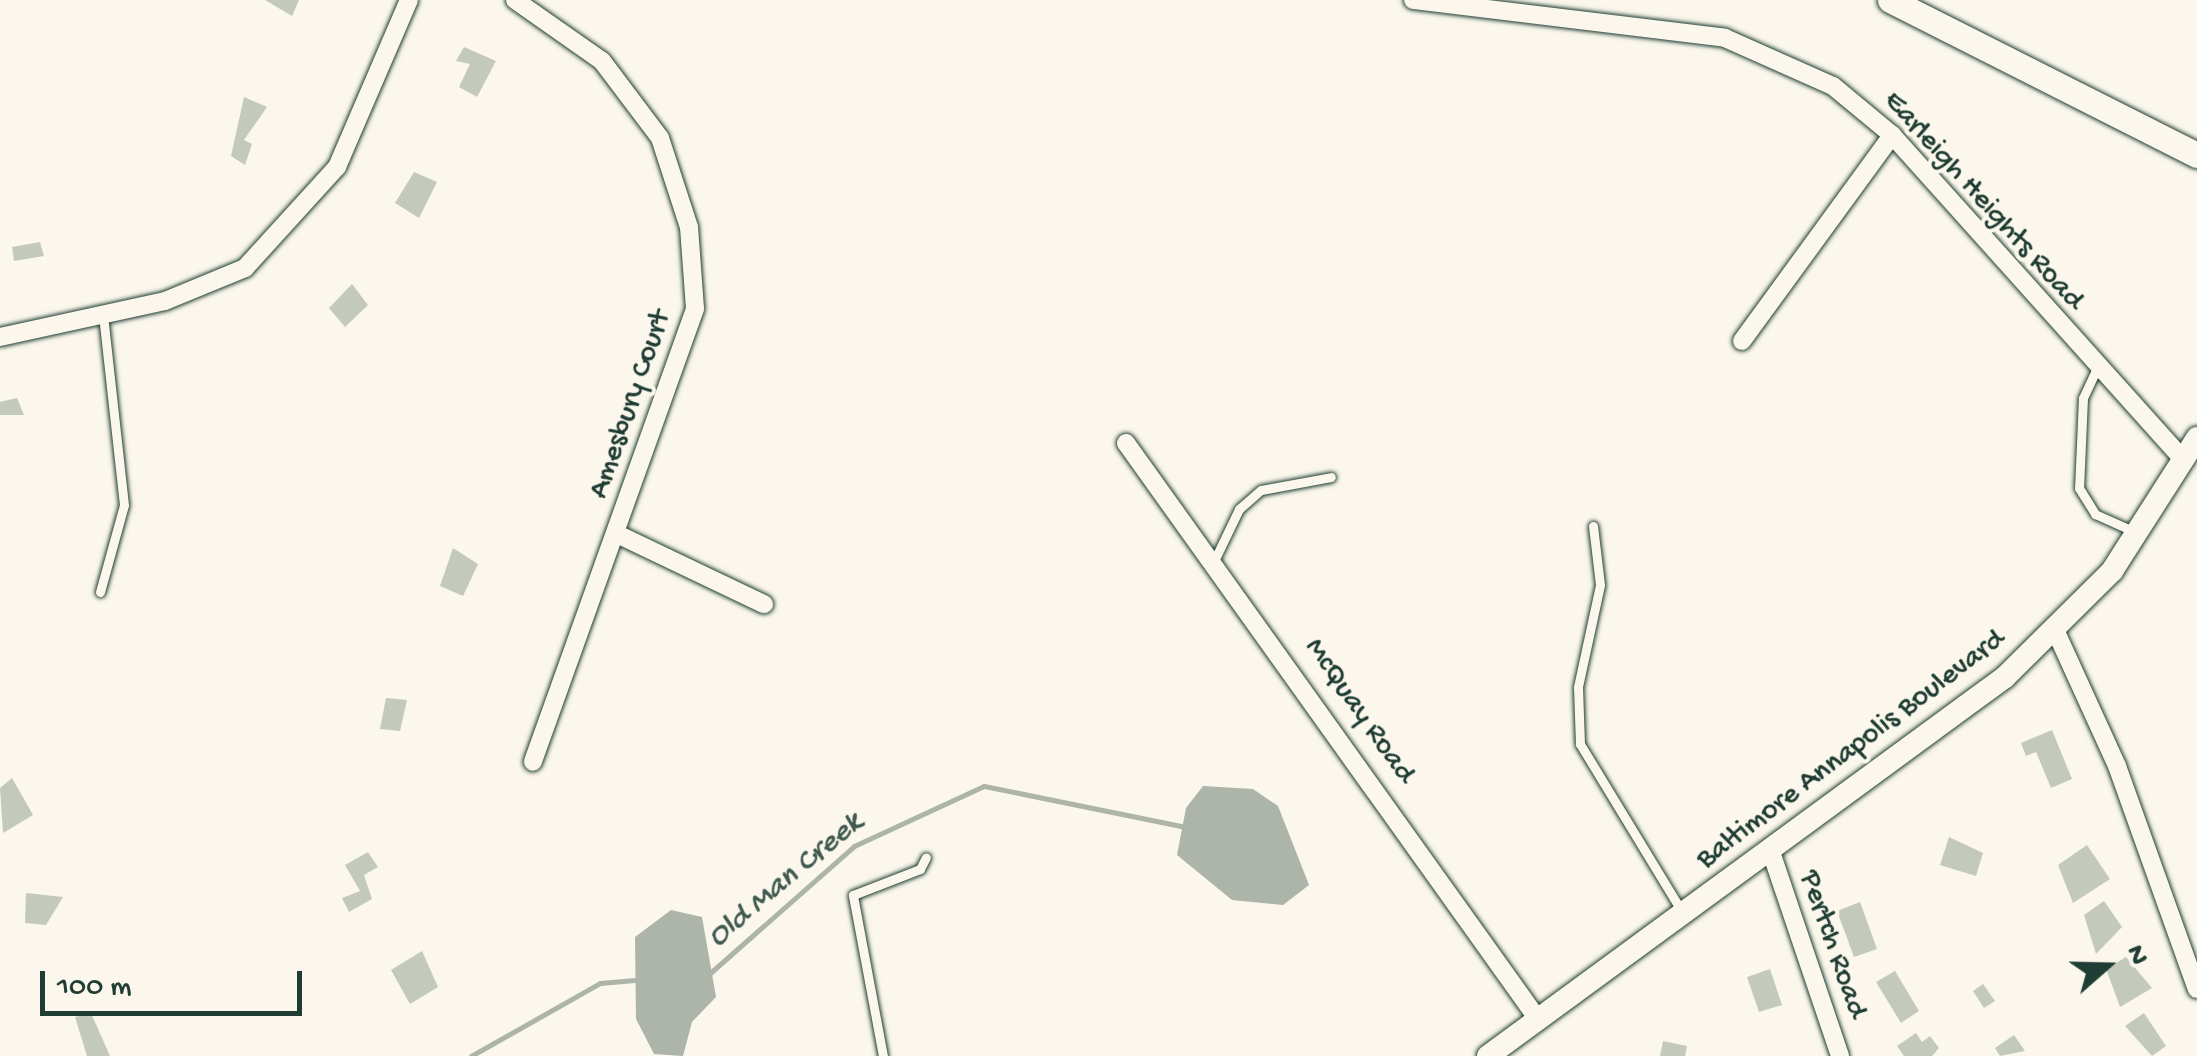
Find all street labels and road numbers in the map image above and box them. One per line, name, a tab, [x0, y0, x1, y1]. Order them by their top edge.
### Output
street label: Earleigh Heights Road	[1874, 85, 2090, 319]
street label: Amesbury Court	[583, 306, 681, 504]
street label: Baltimore Annapolis Boulevard	[1691, 623, 2013, 879]
street label: McQuay Road	[1295, 632, 1421, 792]
street label: Pertch Road	[1789, 866, 1873, 1024]

